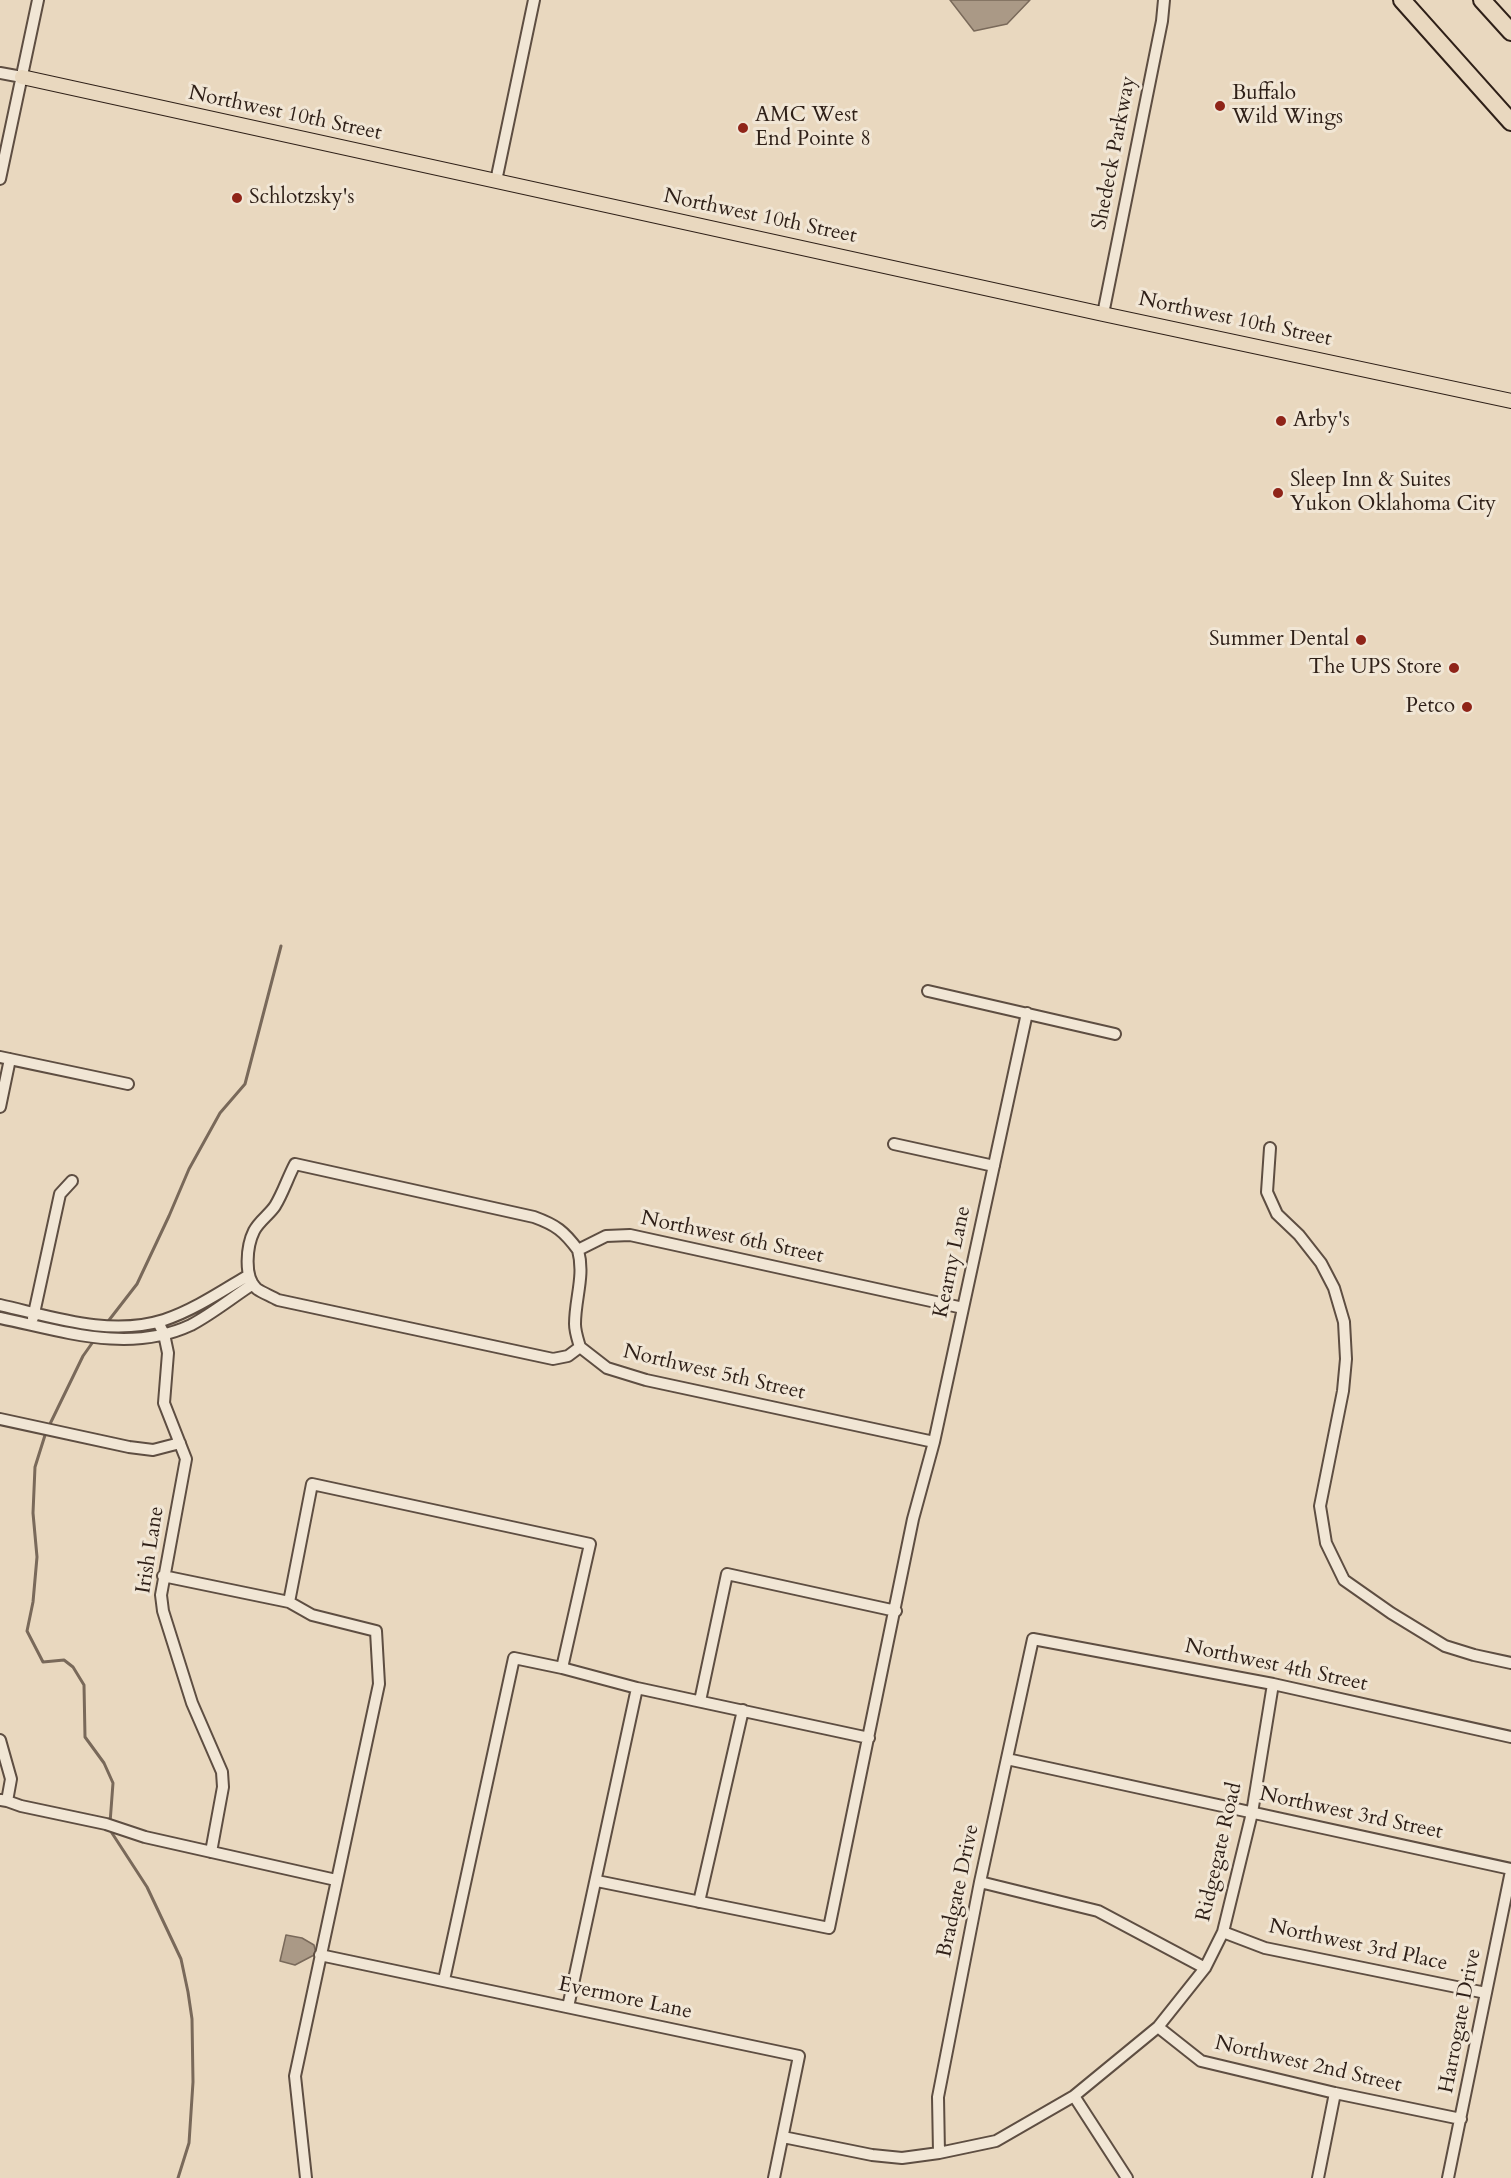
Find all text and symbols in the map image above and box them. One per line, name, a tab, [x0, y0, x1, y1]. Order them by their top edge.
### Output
street label: Shedeck Parkway	[1088, 74, 1142, 232]
street label: Northwest 10th Street	[186, 81, 384, 147]
place label: Buffalo Wild Wings	[1232, 81, 1343, 131]
marker: Buffalo Wild Wings	[1213, 99, 1227, 113]
place label: AMC West End Pointe 8	[755, 103, 871, 153]
marker: AMC West End Pointe 8	[736, 121, 750, 135]
street label: Northwest 10th Street	[661, 184, 859, 250]
place label: Schlotzsky's	[249, 185, 354, 211]
marker: Schlotzsky's	[230, 191, 244, 205]
street label: Northwest 10th Street	[1136, 287, 1334, 353]
place label: Arby's	[1293, 408, 1350, 434]
marker: Arby's	[1274, 414, 1288, 428]
place label: Sleep Inn & Suites Yukon Oklahoma City	[1290, 468, 1496, 518]
marker: Sleep Inn & Suites Yukon Oklahoma City	[1271, 486, 1285, 500]
place label: Summer Dental	[1209, 627, 1349, 653]
marker: Summer Dental	[1354, 633, 1368, 647]
place label: The UPS Store	[1308, 655, 1442, 681]
marker: The UPS Store	[1447, 661, 1461, 675]
place label: Petco	[1405, 694, 1455, 720]
marker: Petco	[1460, 700, 1474, 714]
street label: Kearny Lane	[929, 1204, 977, 1320]
street label: Northwest 6th Street	[638, 1206, 826, 1270]
street label: Northwest 5th Street	[621, 1340, 807, 1406]
street label: Irish Lane	[132, 1504, 170, 1596]
street label: Northwest 4th Street	[1182, 1634, 1370, 1698]
street label: Ridgegate Road	[1192, 1780, 1248, 1924]
street label: Northwest 3rd Street	[1257, 1782, 1445, 1846]
street label: Bradgate Drive	[933, 1822, 985, 1960]
street label: Northwest 3rd Place	[1266, 1915, 1450, 1977]
street label: Harrogate Drive	[1435, 1947, 1487, 2095]
street label: Evermore Lane	[556, 1973, 694, 2025]
street label: Northwest 2nd Street	[1212, 2031, 1404, 2099]

